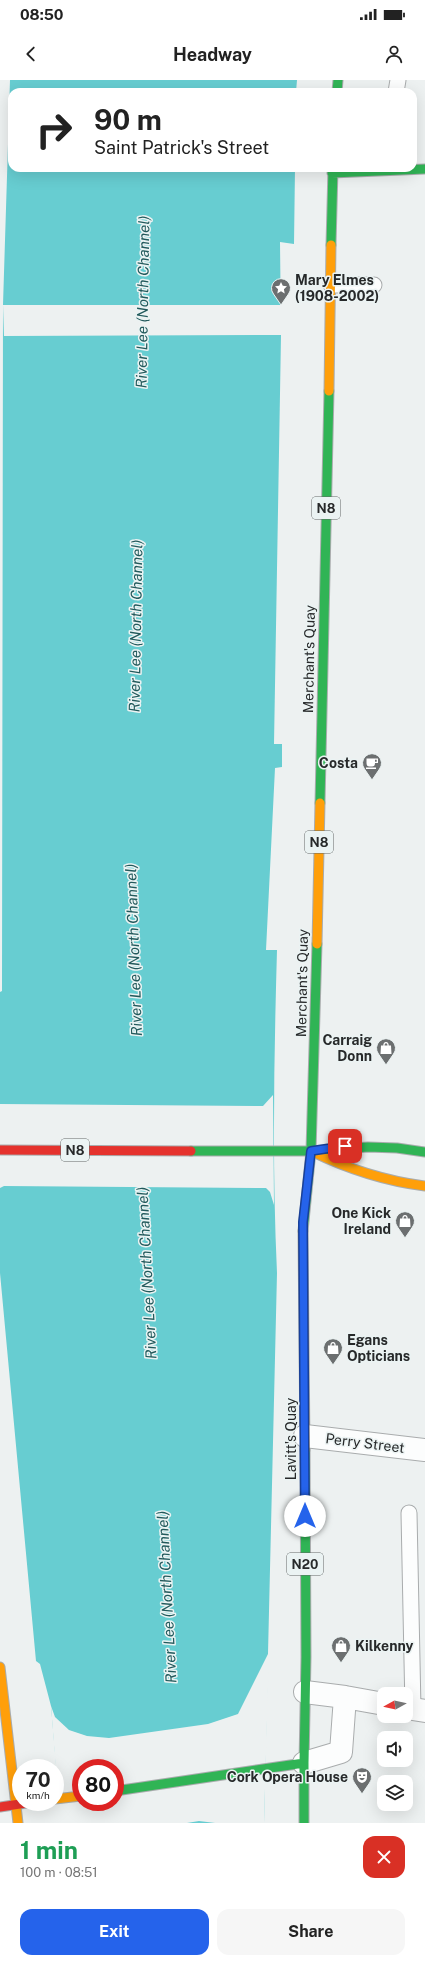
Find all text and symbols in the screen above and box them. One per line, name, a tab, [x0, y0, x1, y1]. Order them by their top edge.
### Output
text: 08:50	[20, 6, 64, 23]
icon: back	[20, 43, 42, 65]
icon: person	[383, 43, 405, 65]
text: Headway	[173, 44, 252, 65]
text: 90 m	[94, 103, 162, 136]
icon: right	[28, 104, 80, 156]
text: Saint Patrick's Street	[94, 137, 269, 158]
water label: River Lee (North Channel)	[132, 216, 153, 388]
place label: Mary Elmes (1908-2002)	[295, 272, 379, 304]
place icon: Mary Elmes (1908-2002)	[270, 277, 292, 305]
road number: N8	[312, 497, 340, 519]
water label: River Lee (North Channel)	[125, 540, 146, 712]
street label: Merchant's Quay	[300, 604, 318, 713]
cafe icon: Costa	[361, 752, 383, 780]
place label: Costa	[319, 755, 358, 771]
road number: N8	[305, 831, 333, 853]
water label: River Lee (North Channel)	[122, 863, 145, 1037]
street label: Merchant's Quay	[293, 928, 311, 1037]
place label: Carraig Donn	[322, 1032, 372, 1064]
shop icon: Carraig Donn	[375, 1037, 397, 1065]
pin	[328, 1129, 362, 1163]
icon: arrive	[334, 1135, 356, 1157]
road number: N8	[61, 1139, 89, 1161]
water label: River Lee (North Channel)	[133, 1186, 160, 1360]
place label: One Kick Ireland	[332, 1205, 391, 1237]
shop icon: One Kick Ireland	[394, 1210, 416, 1238]
place label: Egans Opticians	[347, 1332, 410, 1364]
shop icon: Egans Opticians	[322, 1337, 344, 1365]
street label: Lavitt's Quay	[283, 1397, 299, 1480]
street label: Perry Street	[325, 1430, 405, 1456]
position arrow	[284, 1495, 326, 1537]
water label: River Lee (North Channel)	[153, 1510, 180, 1684]
road number: N20	[287, 1553, 323, 1575]
shop icon: Kilkenny	[330, 1635, 352, 1663]
place label: Kilkenny	[355, 1638, 414, 1654]
north arrow	[377, 1687, 413, 1723]
map controls	[377, 1687, 413, 1811]
button: sound	[377, 1731, 413, 1767]
speed limit sign: 80	[72, 1759, 124, 1811]
theatre icon: Cork Opera House	[351, 1766, 373, 1794]
text: 70	[25, 1768, 51, 1792]
place label: Cork Opera House	[227, 1769, 348, 1785]
button: layers	[377, 1775, 413, 1811]
text: km/h	[26, 1789, 50, 1801]
text: 1 min	[20, 1836, 78, 1864]
button: close	[363, 1836, 405, 1878]
text: 100 m · 08:51	[20, 1865, 98, 1880]
button: Exit	[20, 1909, 209, 1955]
button: Share	[217, 1909, 405, 1955]

